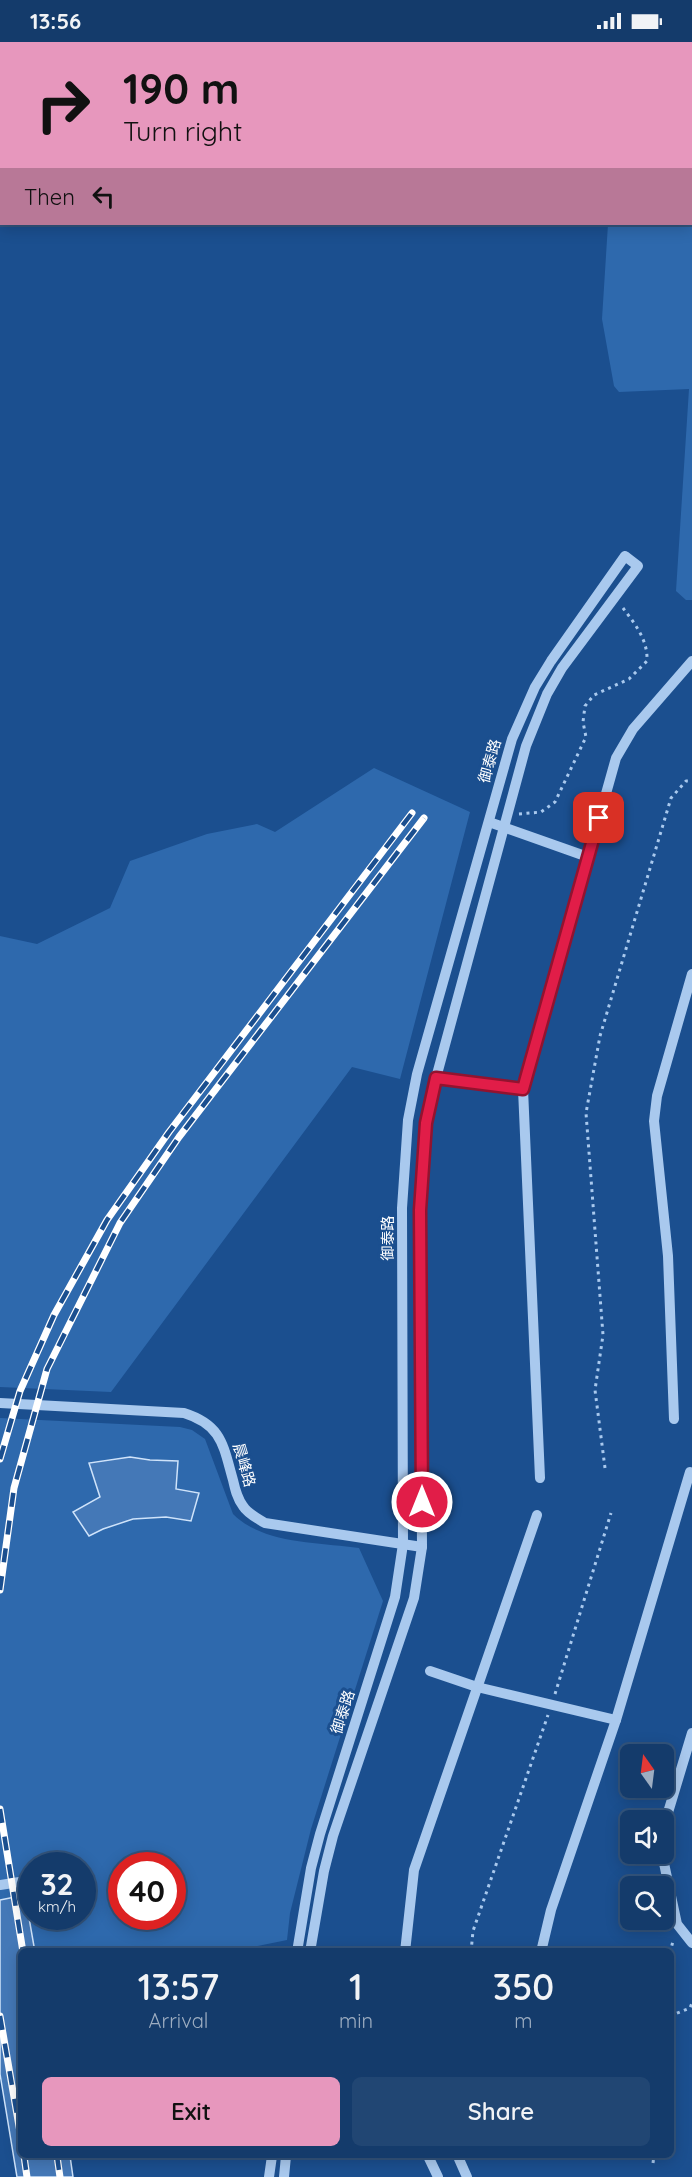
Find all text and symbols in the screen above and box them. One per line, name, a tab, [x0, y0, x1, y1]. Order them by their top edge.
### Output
text: 13:56	[30, 7, 81, 35]
text: 190 m	[123, 62, 239, 115]
icon: right	[24, 66, 102, 144]
text: Turn right	[123, 114, 242, 148]
icon: left	[87, 180, 120, 213]
text: Then	[24, 183, 75, 211]
street label: 御泰路	[474, 737, 505, 785]
pin	[573, 792, 624, 843]
icon: arrive	[582, 801, 615, 834]
street label: 御泰路	[378, 1215, 397, 1261]
street label: 晨峰路	[229, 1441, 260, 1489]
position arrow	[390, 1470, 454, 1534]
street label: 御泰路	[327, 1688, 359, 1736]
north arrow	[620, 1744, 674, 1798]
map controls	[620, 1744, 674, 1930]
button: sound	[620, 1810, 674, 1864]
speed limit sign: 40	[108, 1852, 186, 1930]
text: 32	[40, 1865, 74, 1903]
button: search	[620, 1876, 674, 1930]
text: km/h	[38, 1897, 76, 1916]
text: 13:57	[138, 1964, 219, 2009]
text: 1	[349, 1964, 363, 2009]
text: 350	[493, 1964, 554, 2009]
text: Arrival	[149, 2008, 208, 2033]
text: min	[339, 2008, 373, 2033]
text: m	[514, 2008, 533, 2033]
button: Exit	[42, 2077, 340, 2146]
button: Share	[352, 2077, 650, 2146]

